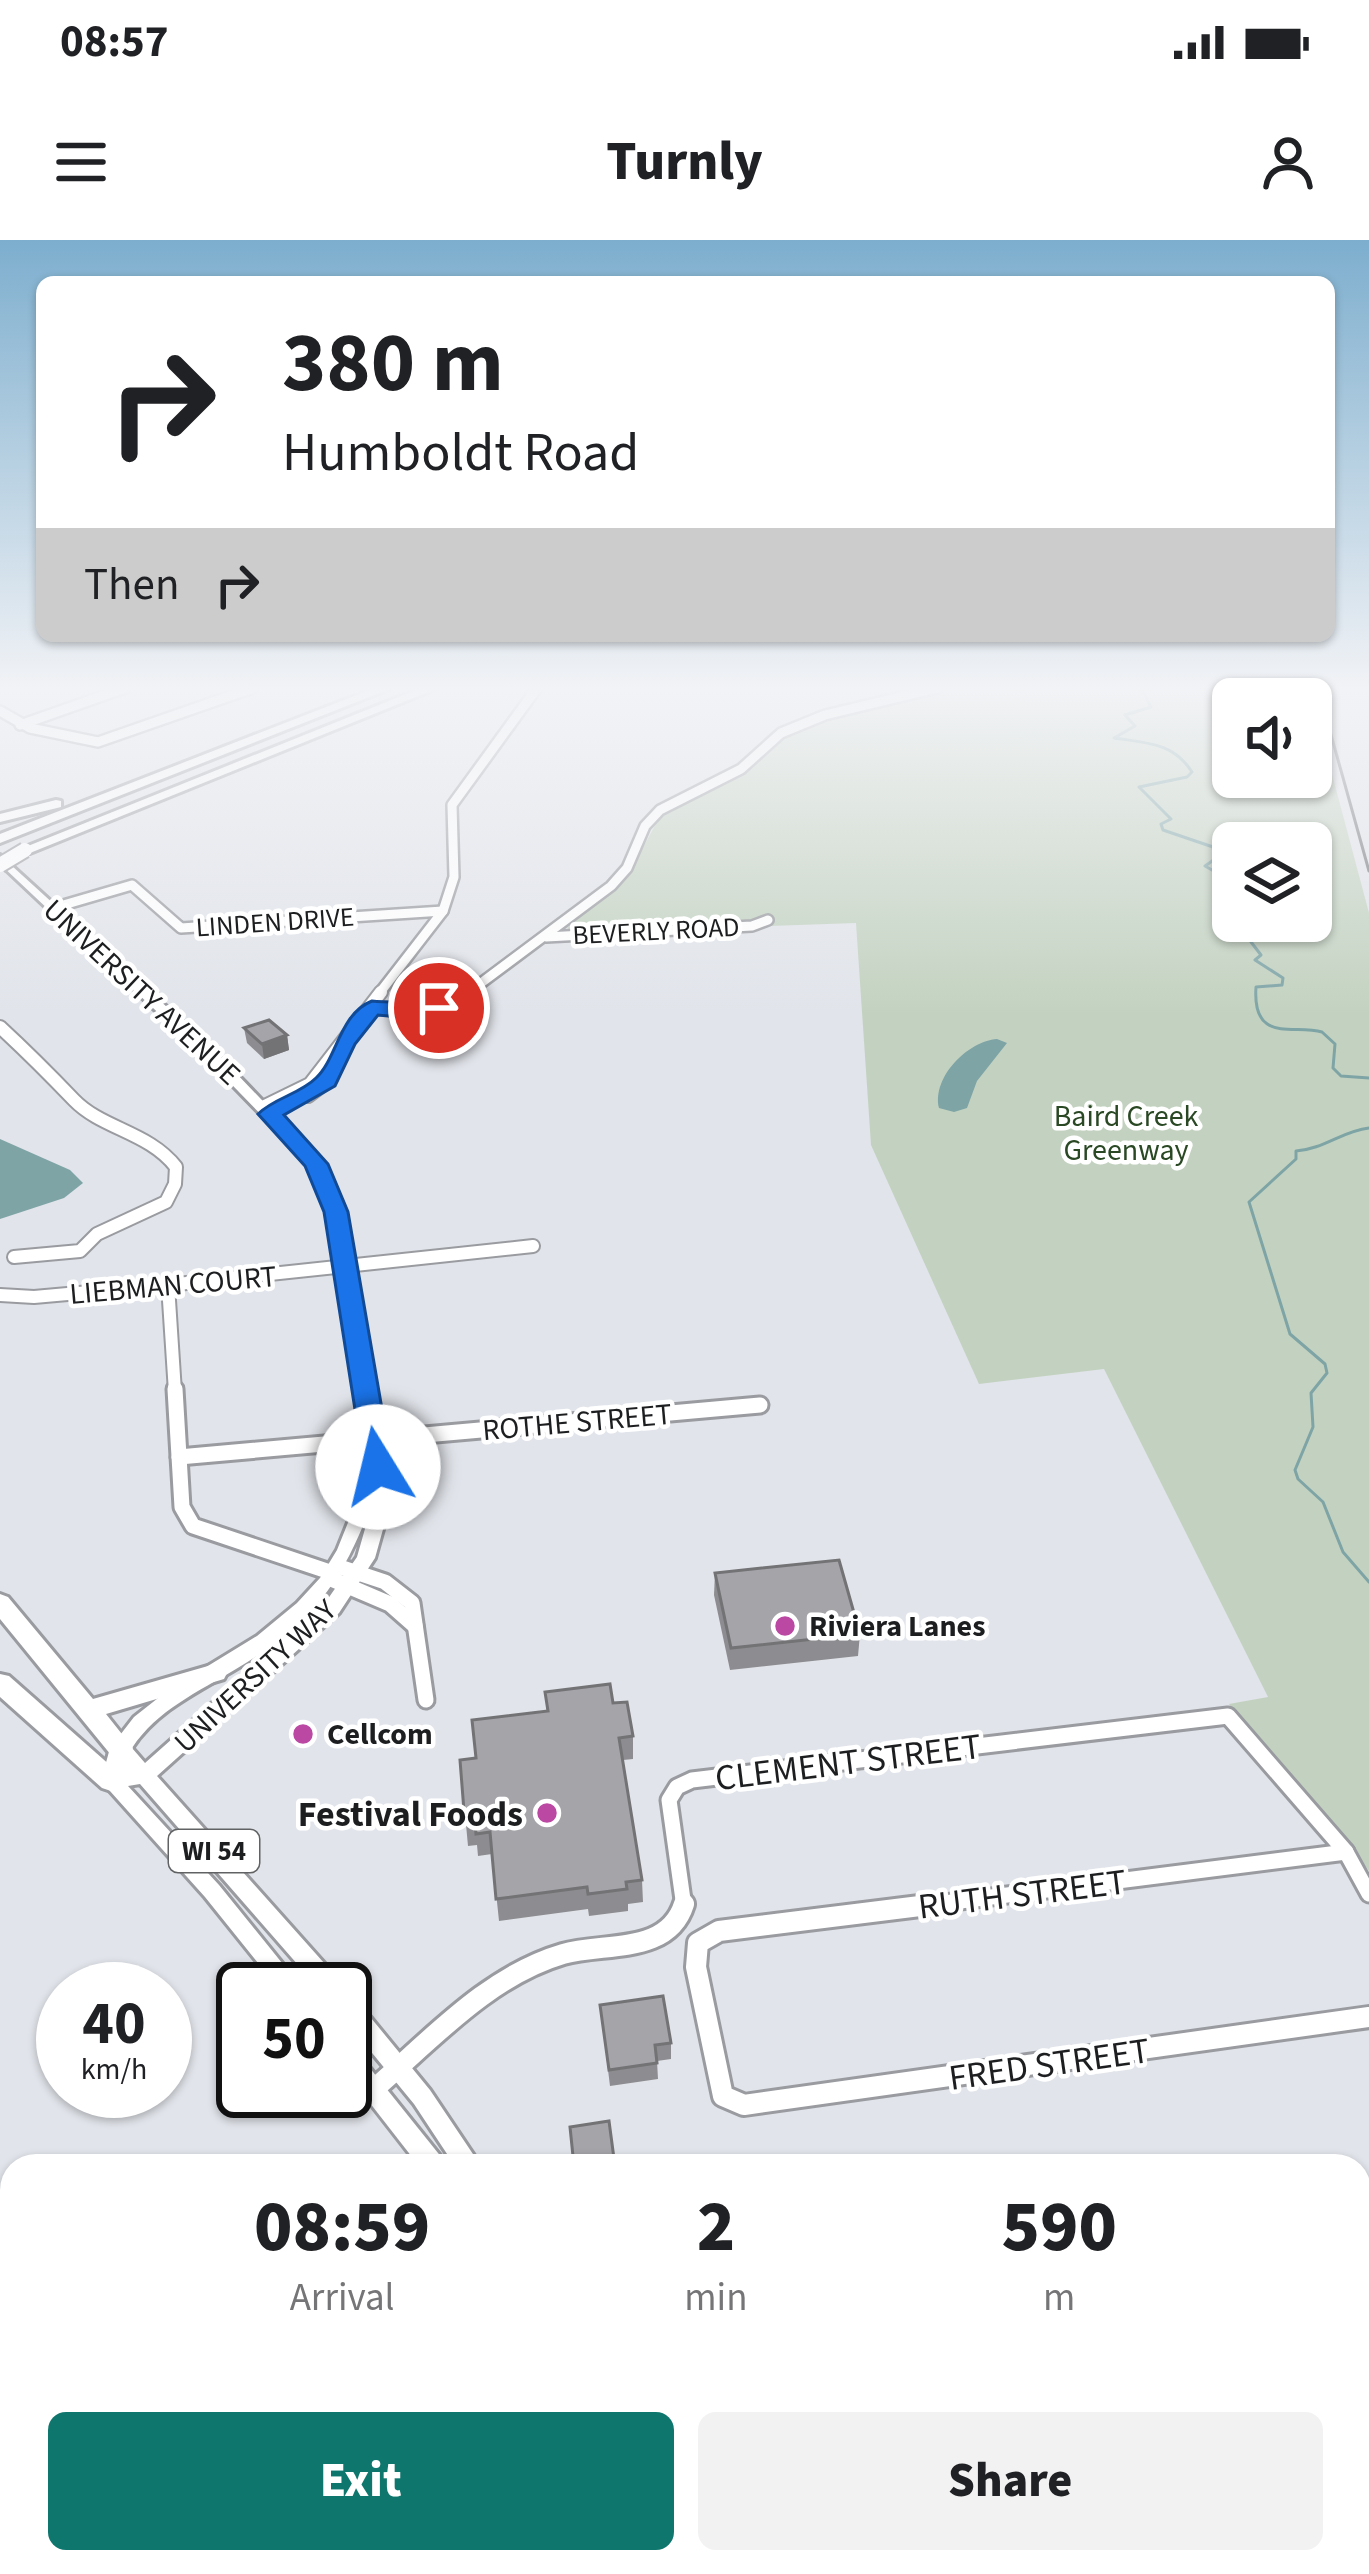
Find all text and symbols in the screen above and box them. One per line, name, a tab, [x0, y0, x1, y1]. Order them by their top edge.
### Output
text: 08:57	[60, 10, 169, 74]
text: Turnly	[606, 124, 763, 201]
icon: menu	[48, 129, 114, 195]
icon: person	[1255, 129, 1321, 195]
text: 380 m	[282, 304, 504, 424]
icon: right	[84, 324, 240, 480]
text: Humboldt Road	[282, 415, 639, 492]
icon: right	[204, 552, 270, 618]
text: Then	[84, 553, 180, 617]
map controls	[1212, 678, 1332, 942]
button: sound	[1212, 678, 1332, 798]
button: layers	[1212, 822, 1332, 942]
street label: UNIVERSITY AVENUE	[33, 889, 250, 1095]
street label: LINDEN DRIVE	[195, 898, 356, 947]
street label: BEVERLY ROAD	[572, 908, 741, 955]
pin	[388, 957, 490, 1059]
icon: arrive	[406, 975, 472, 1041]
park label: Baird Creek Greenway	[1054, 1095, 1199, 1172]
street label: LIEBMAN COURT	[68, 1255, 278, 1316]
street label: ROTHE STREET	[481, 1393, 674, 1452]
position arrow	[315, 1404, 441, 1530]
street label: UNIVERSITY WAY	[165, 1589, 347, 1763]
place label: Riviera Lanes	[809, 1605, 985, 1648]
marker: Riviera Lanes	[772, 1613, 798, 1639]
place label: Cellcom	[327, 1713, 433, 1756]
marker: Cellcom	[290, 1721, 316, 1747]
street label: CLEMENT STREET	[712, 1721, 984, 1804]
place label: Festival Foods	[298, 1789, 523, 1840]
marker: Festival Foods	[534, 1800, 560, 1826]
road number: WI 54	[169, 1830, 259, 1872]
street label: RUTH STREET	[915, 1856, 1129, 1933]
speed limit sign: 50	[216, 1962, 372, 2118]
text: 40	[82, 1982, 146, 2067]
street label: FRED STREET	[946, 2025, 1153, 2104]
text: km/h	[81, 2048, 147, 2091]
text: 08:59	[254, 2176, 430, 2279]
text: 2	[697, 2176, 735, 2279]
text: 590	[1002, 2176, 1117, 2279]
text: Arrival	[290, 2270, 395, 2326]
text: min	[684, 2270, 748, 2326]
text: m	[1043, 2270, 1075, 2326]
button: Exit	[48, 2412, 674, 2550]
button: Share	[698, 2412, 1323, 2550]

